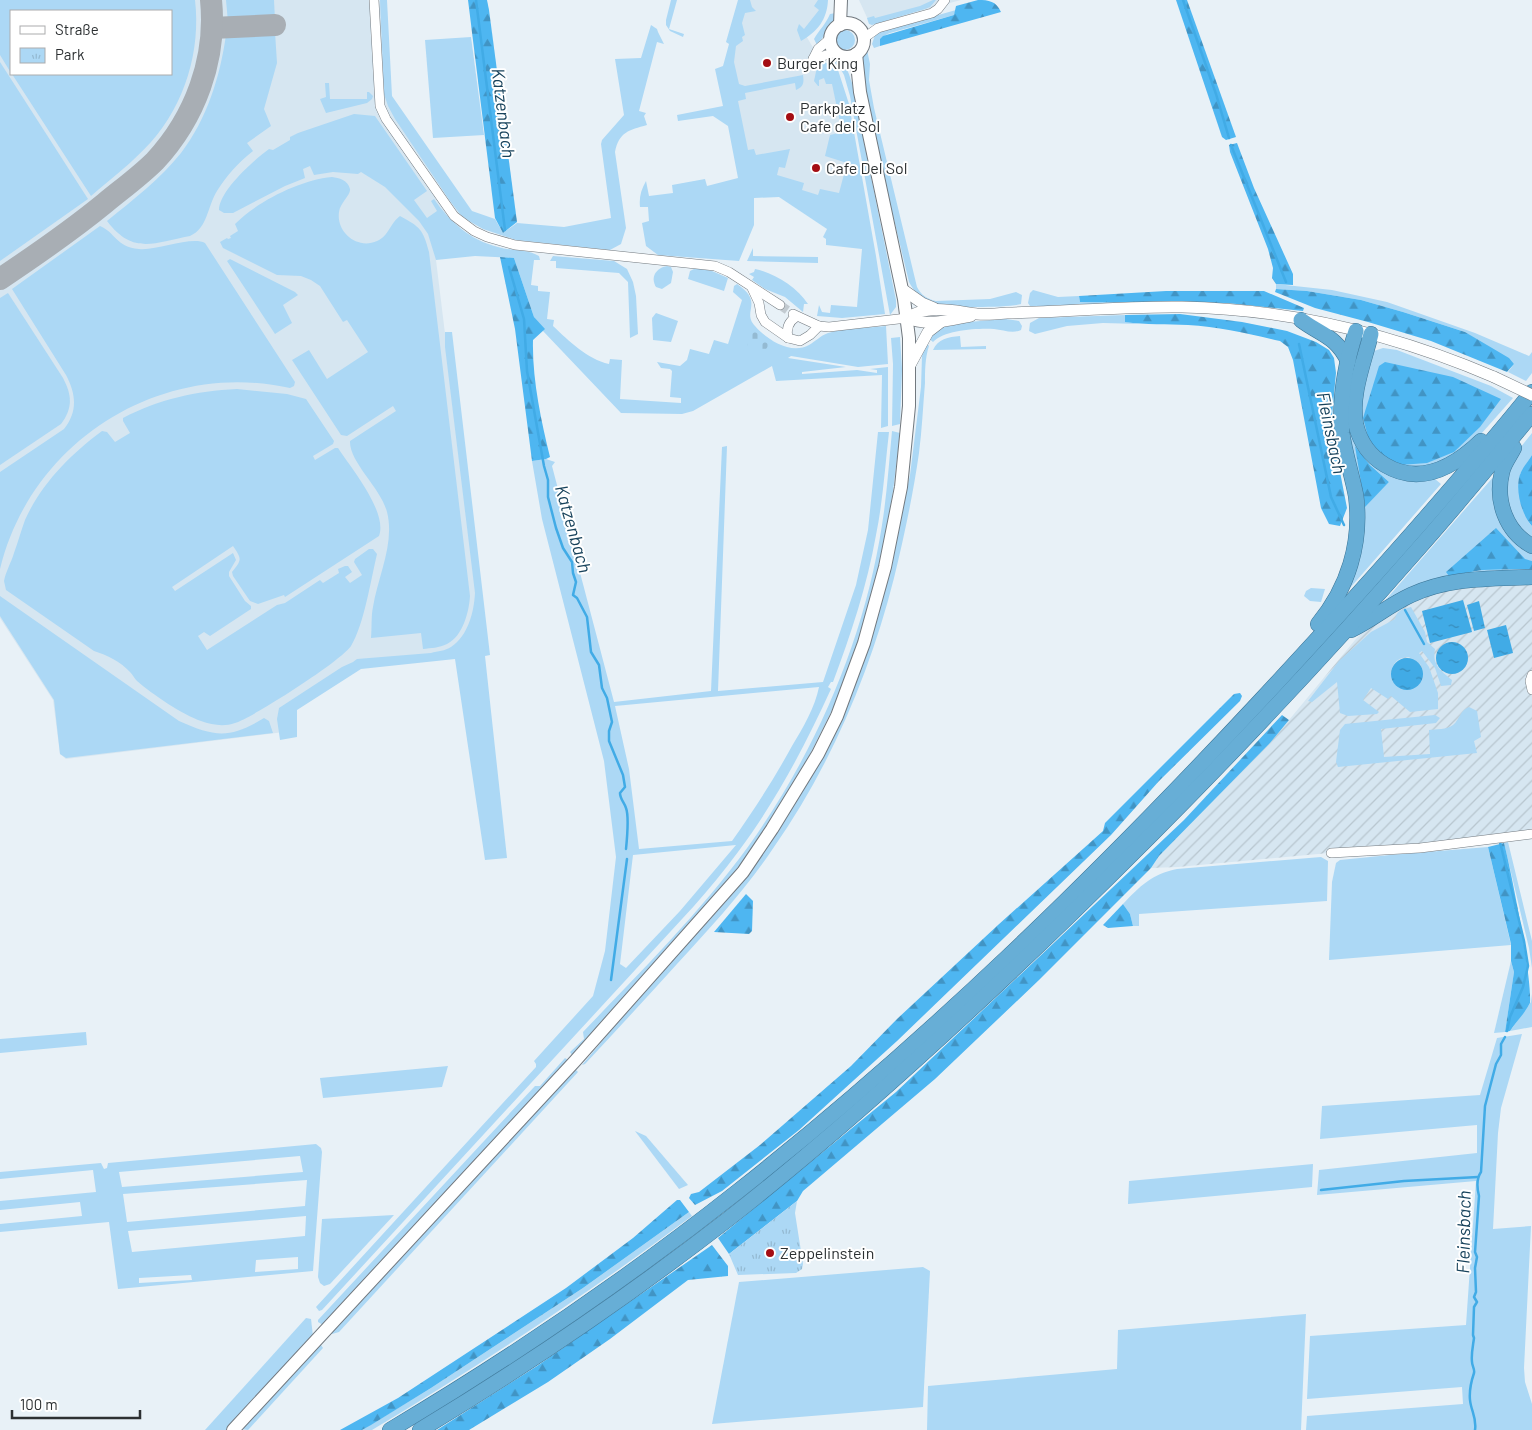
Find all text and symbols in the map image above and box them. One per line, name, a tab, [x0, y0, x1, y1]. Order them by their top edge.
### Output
legend	[10, 10, 172, 75]
text: Straße	[55, 20, 99, 38]
text: Park	[55, 45, 85, 63]
place label: Burger King	[777, 53, 858, 72]
marker: Burger King	[761, 57, 773, 69]
water label: Katzenbach	[488, 67, 520, 159]
place label: Parkplatz Cafe del Sol	[800, 98, 880, 135]
marker: Parkplatz Cafe del Sol	[784, 111, 796, 123]
place label: Cafe Del Sol	[826, 158, 907, 177]
marker: Cafe Del Sol	[810, 162, 822, 174]
water label: Fleinsbach	[1313, 390, 1351, 476]
water label: Katzenbach	[551, 482, 597, 575]
water label: Fleinsbach	[1451, 1190, 1475, 1274]
place label: Zeppelinstein	[780, 1243, 874, 1262]
marker: Zeppelinstein	[764, 1247, 776, 1259]
scale bar	[12, 1388, 140, 1420]
text: 100 m	[20, 1395, 58, 1413]

